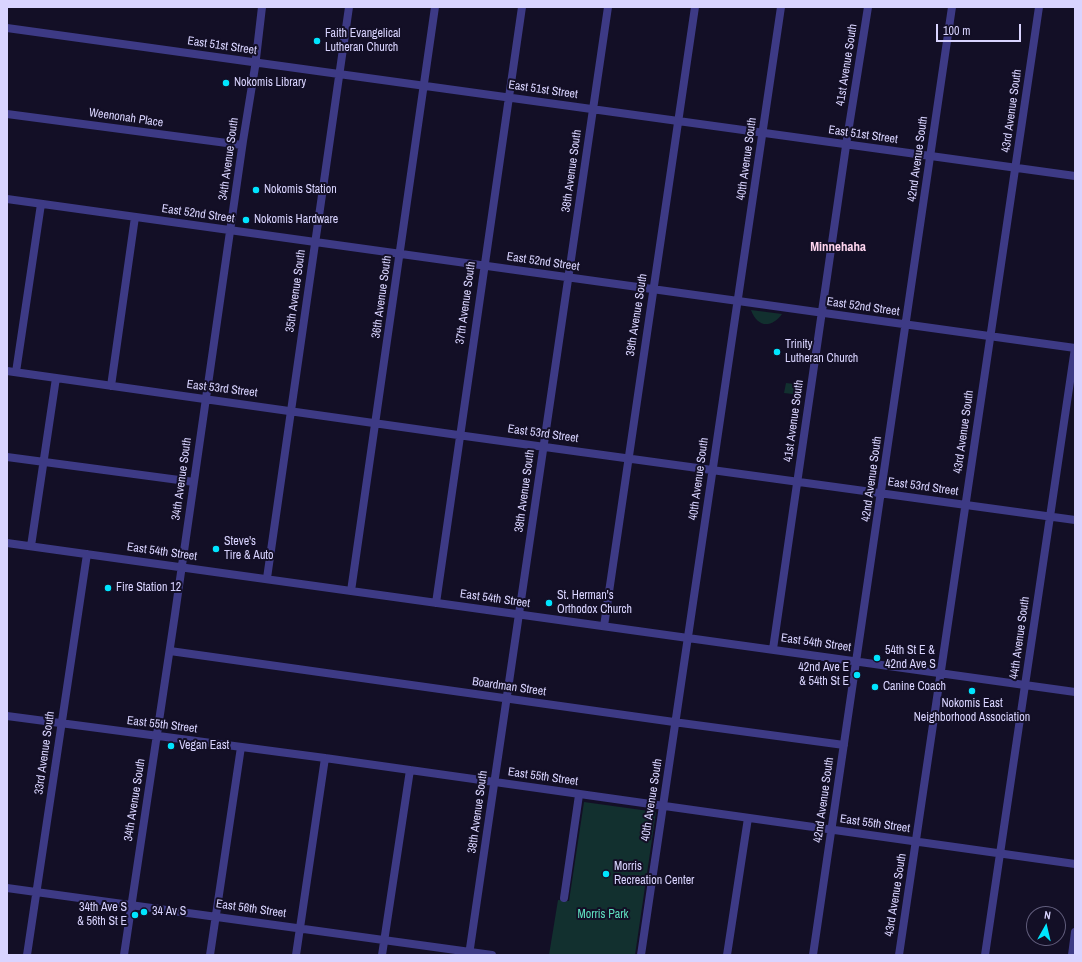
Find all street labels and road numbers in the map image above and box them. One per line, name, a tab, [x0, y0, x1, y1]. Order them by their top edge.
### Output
street label: 41st Avenue South	[833, 23, 861, 107]
street label: East 51st Street	[186, 34, 258, 58]
street label: 43rd Avenue South	[999, 68, 1025, 154]
street label: East 51st Street	[507, 78, 579, 102]
street label: Weenonah Place	[88, 106, 164, 130]
street label: 42nd Avenue South	[905, 115, 931, 203]
street label: 34th Avenue South	[216, 117, 242, 201]
street label: 40th Avenue South	[734, 117, 760, 201]
street label: East 51st Street	[827, 123, 899, 147]
street label: 38th Avenue South	[559, 129, 585, 213]
street label: East 52nd Street	[161, 202, 235, 226]
street label: 35th Avenue South	[283, 249, 309, 333]
street label: East 52nd Street	[506, 250, 580, 274]
street label: 36th Avenue South	[369, 255, 395, 339]
street label: 37th Avenue South	[453, 261, 479, 345]
street label: 39th Avenue South	[623, 273, 651, 357]
street label: East 52nd Street	[826, 295, 900, 319]
street label: East 53rd Street	[186, 378, 258, 400]
street label: 41st Avenue South	[781, 379, 807, 463]
street label: 43rd Avenue South	[951, 389, 977, 475]
street label: East 53rd Street	[507, 422, 579, 446]
street label: 42nd Avenue South	[859, 435, 885, 523]
street label: 34th Avenue South	[169, 437, 195, 521]
street label: 40th Avenue South	[686, 437, 712, 521]
street label: 38th Avenue South	[512, 449, 538, 533]
street label: East 53rd Street	[887, 475, 959, 499]
street label: East 54th Street	[126, 540, 198, 564]
street label: East 54th Street	[459, 587, 531, 611]
street label: 44th Avenue South	[1007, 596, 1033, 680]
street label: East 54th Street	[780, 631, 852, 655]
street label: Boardman Street	[471, 675, 547, 699]
street label: 33rd Avenue South	[32, 710, 58, 796]
street label: East 55th Street	[126, 714, 198, 736]
street label: 42nd Avenue South	[811, 756, 837, 844]
street label: 34th Avenue South	[121, 758, 149, 842]
street label: 40th Avenue South	[638, 758, 666, 842]
street label: East 55th Street	[507, 765, 579, 789]
street label: 38th Avenue South	[465, 770, 491, 854]
street label: East 55th Street	[839, 812, 911, 836]
street label: 43rd Avenue South	[882, 852, 910, 938]
street label: East 56th Street	[215, 897, 287, 921]

